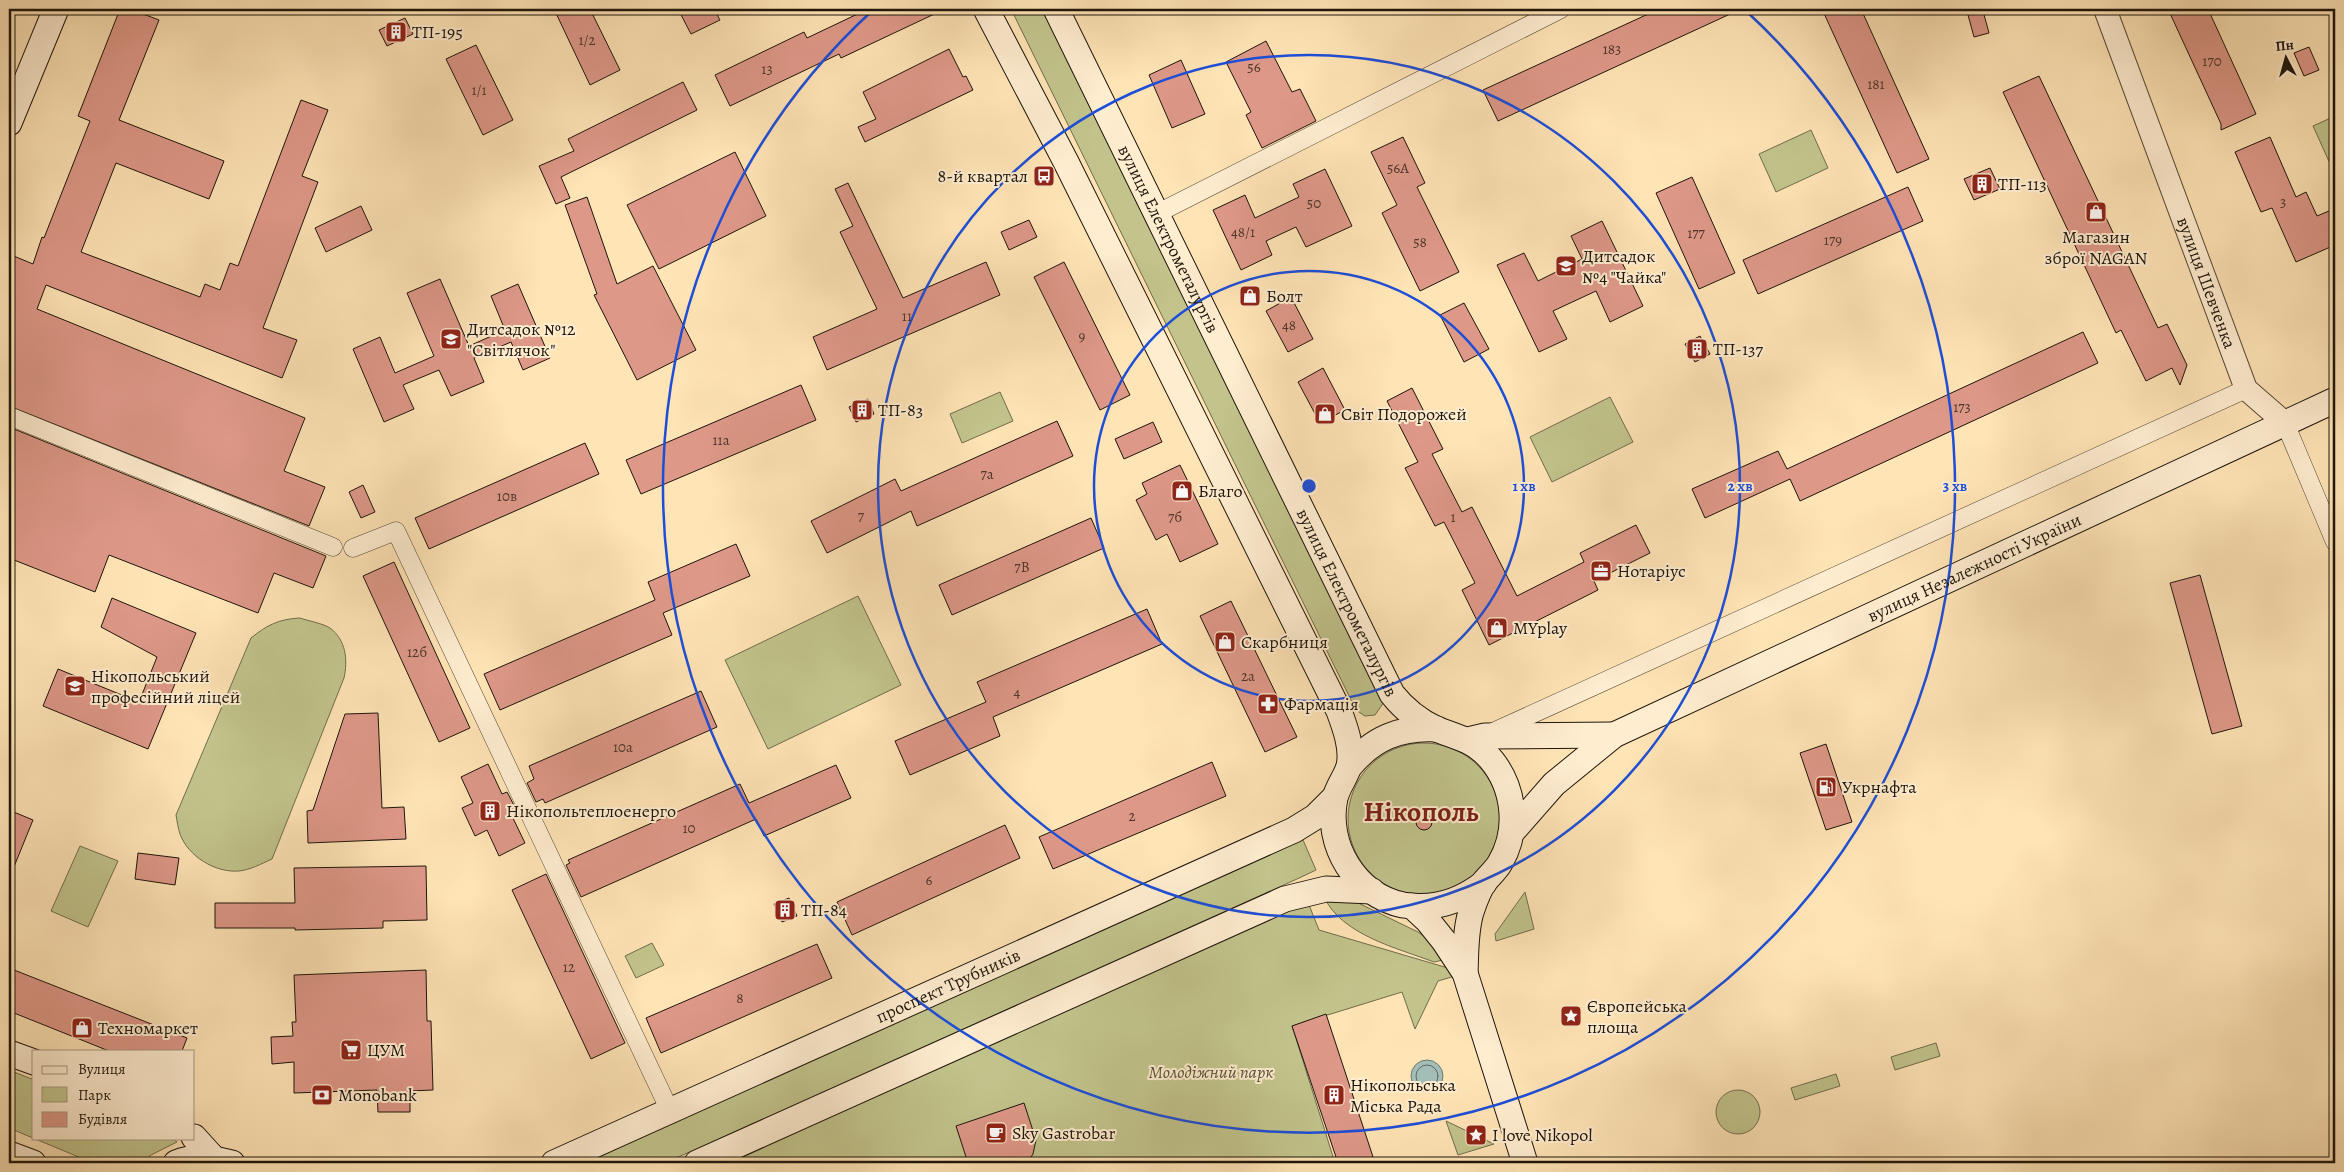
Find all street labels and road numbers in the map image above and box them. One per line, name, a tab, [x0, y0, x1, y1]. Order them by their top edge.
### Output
street label: вулиця Електрометалургів	[1112, 141, 1225, 337]
street label: вулиця Шевченка	[2171, 214, 2242, 353]
street label: вулиця Електрометалургів	[1291, 504, 1403, 700]
street label: вулиця Незалежності України	[1863, 508, 2085, 628]
street label: проспект Трубників	[872, 943, 1024, 1029]

